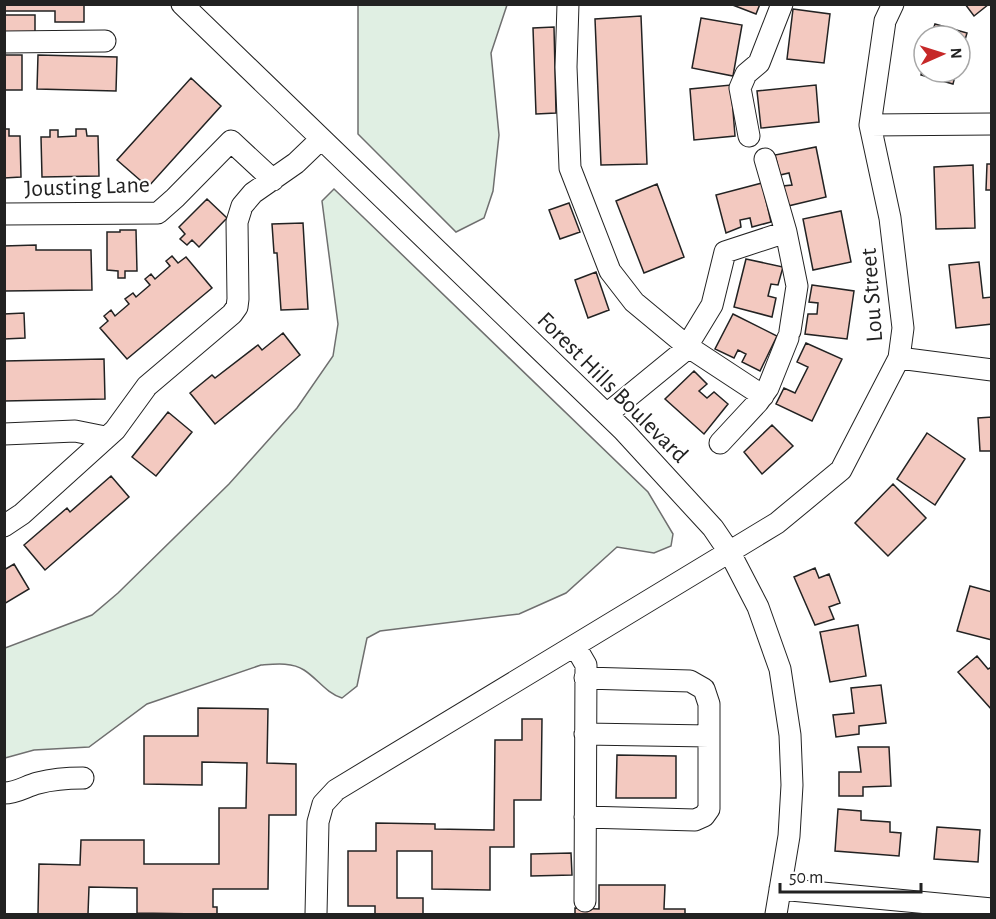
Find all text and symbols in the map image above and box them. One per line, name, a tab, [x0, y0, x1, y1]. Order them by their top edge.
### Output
north arrow	[912, 24, 972, 84]
text: N	[948, 47, 964, 59]
street label: Jousting Lane	[24, 173, 150, 201]
street label: Lou Street	[857, 247, 887, 343]
street label: Forest Hills Boulevard	[532, 308, 692, 468]
scale bar	[780, 856, 921, 894]
text: 50 m	[789, 869, 823, 887]

